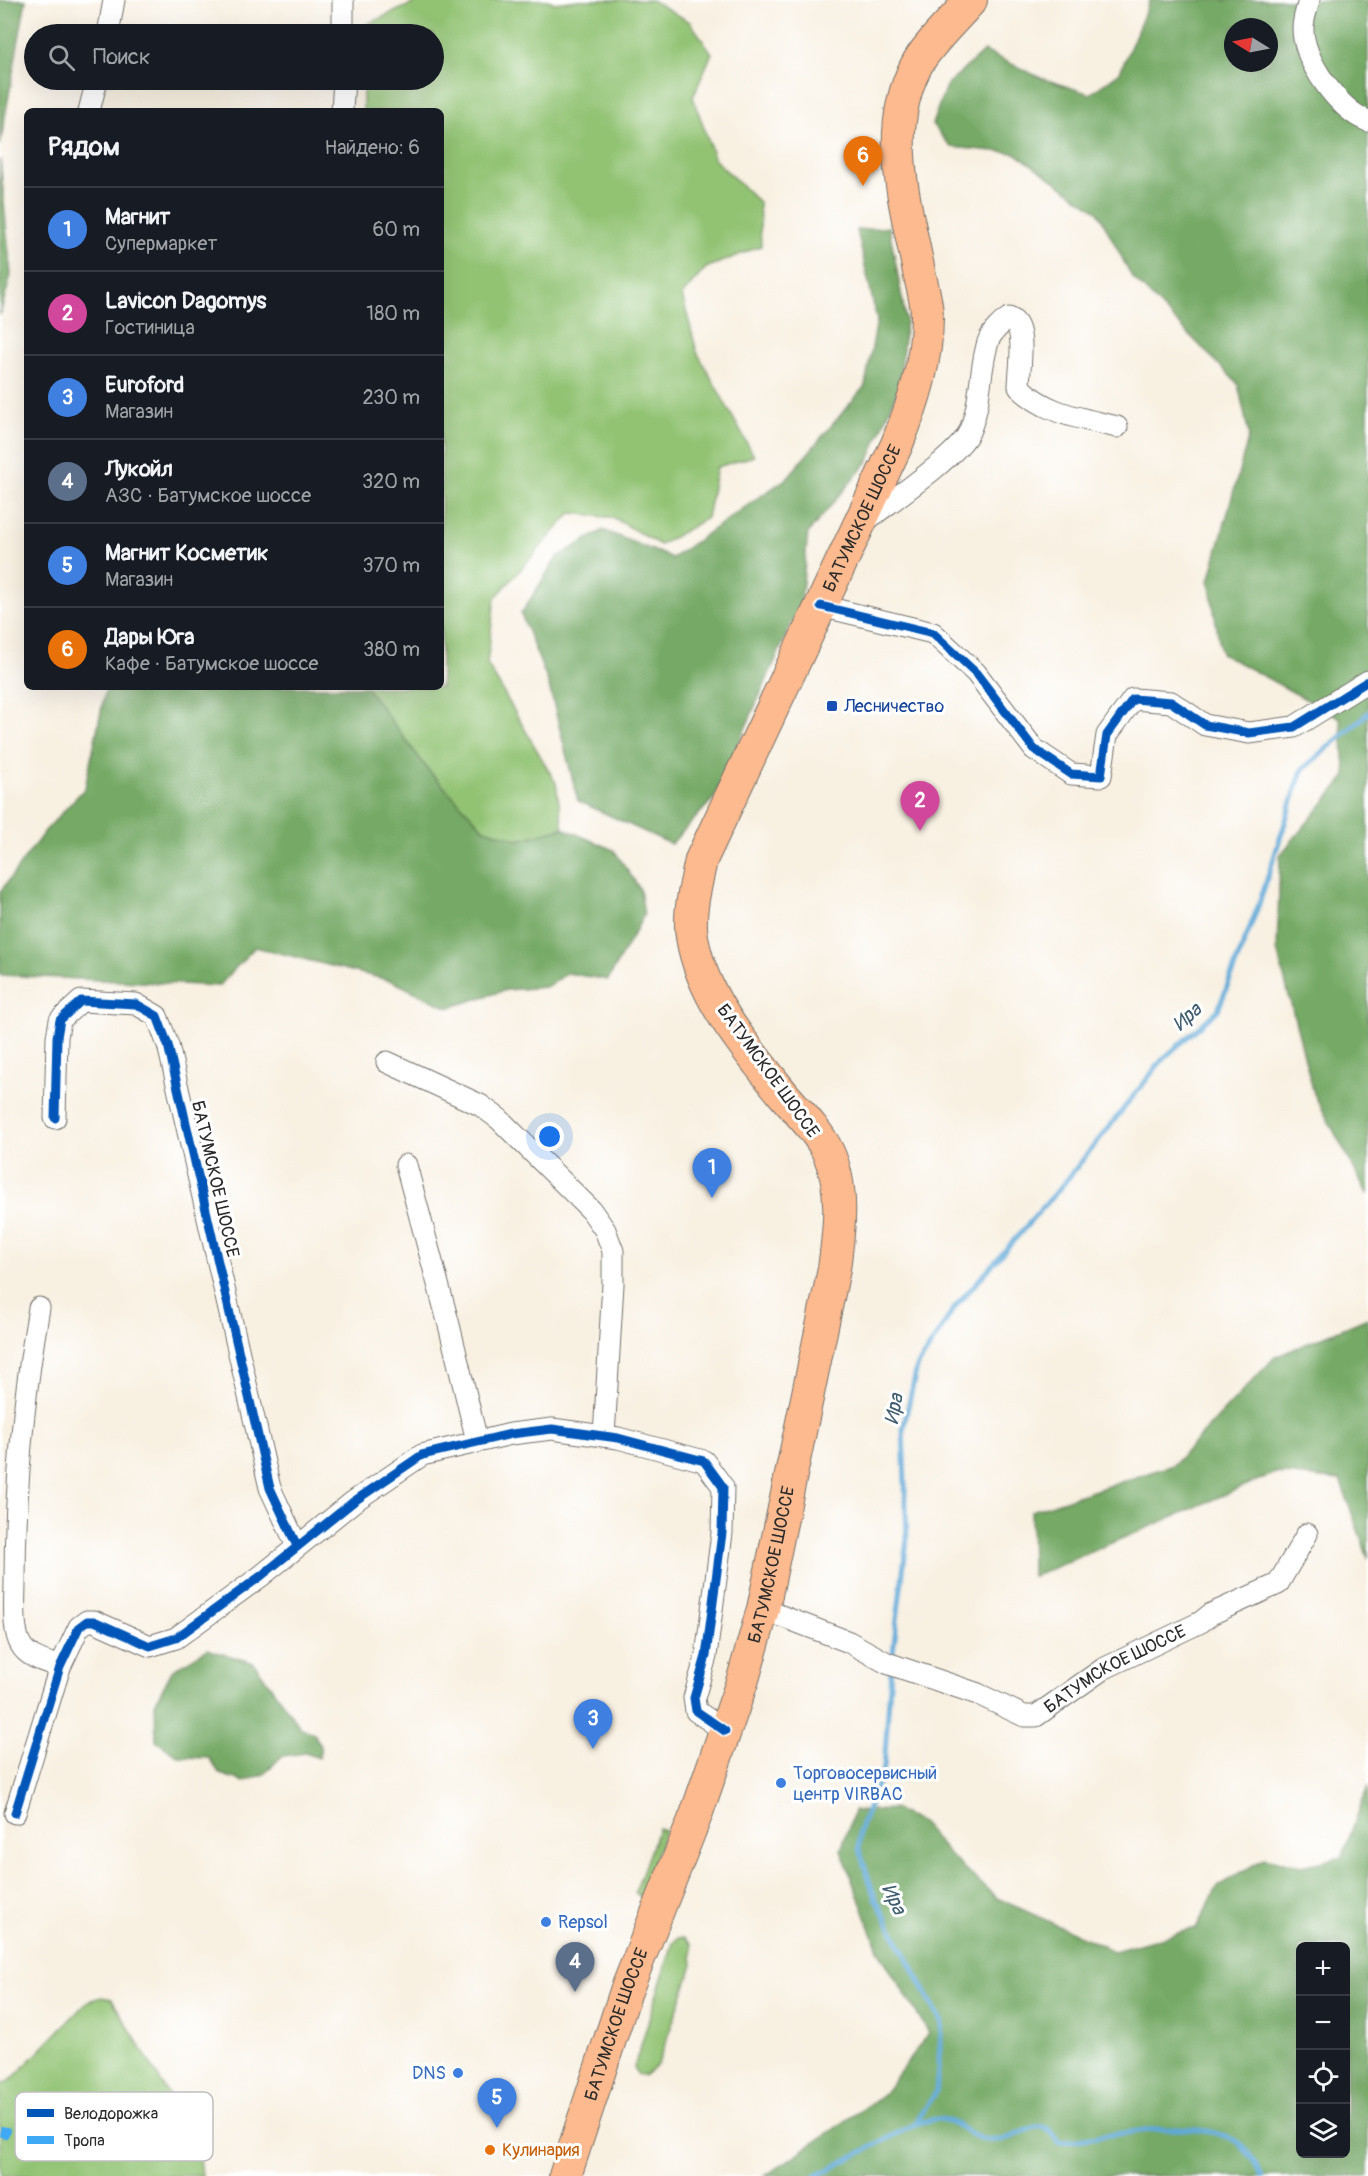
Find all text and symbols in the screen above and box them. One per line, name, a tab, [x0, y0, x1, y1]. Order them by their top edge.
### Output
north arrow	[1224, 18, 1278, 72]
search box	[24, 24, 444, 90]
icon: search	[45, 41, 78, 74]
text: Поиск	[93, 43, 150, 71]
text: Рядом	[48, 131, 120, 163]
text: Найдено: 6	[325, 135, 420, 160]
pin: 6	[844, 136, 882, 186]
text: Магнит	[105, 203, 170, 231]
text: 1	[64, 217, 71, 242]
text: 60 m	[373, 217, 420, 242]
text: Супермаркет	[105, 231, 217, 256]
text: Lavicon Dagomys	[105, 287, 266, 315]
text: 2	[62, 301, 73, 326]
text: 180 m	[366, 301, 420, 326]
text: Гостиница	[105, 315, 195, 340]
text: Euroford	[105, 371, 184, 399]
text: 3	[62, 385, 73, 410]
text: 230 m	[363, 385, 420, 410]
text: Магазин	[105, 399, 173, 424]
street label: БАТУМСКОЕ ШОССЕ	[817, 441, 907, 596]
text: Лукойл	[105, 455, 173, 483]
text: 4	[62, 469, 73, 494]
text: 320 m	[362, 469, 420, 494]
text: АЗС · Батумское шоссе	[105, 483, 311, 508]
text: Магнит Косметик	[105, 539, 268, 567]
text: 5	[62, 553, 73, 578]
text: 370 m	[363, 553, 420, 578]
text: Магазин	[105, 567, 173, 592]
text: Дары Юга	[105, 623, 194, 651]
text: 6	[62, 637, 73, 662]
text: 380 m	[363, 637, 420, 662]
text: Кафе · Батумское шоссе	[105, 651, 318, 676]
place label: Лесничество	[843, 695, 944, 718]
marker: Лесничество	[825, 699, 839, 713]
pin: 2	[900, 782, 940, 831]
water label: Ира	[1167, 996, 1208, 1037]
street label: БАТУМСКОЕ ШОССЕ	[712, 999, 824, 1143]
street label: БАТУМСКОЕ ШОССЕ	[186, 1098, 244, 1260]
your location	[535, 1122, 564, 1151]
pin: 1	[692, 1148, 732, 1198]
water label: Ира	[879, 1390, 909, 1426]
street label: БАТУМСКОЕ ШОССЕ	[742, 1484, 800, 1646]
street label: БАТУМСКОЕ ШОССЕ	[1039, 1619, 1190, 1718]
pin: 3	[574, 1700, 612, 1749]
place label: Торговосервисный центр VIRBAC	[793, 1762, 937, 1806]
marker: Торговосервисный центр VIRBAC	[774, 1776, 788, 1790]
water label: Ира	[876, 1880, 913, 1920]
place label: Repsol	[558, 1911, 608, 1934]
marker: Repsol	[539, 1915, 553, 1929]
pin: 4	[556, 1942, 594, 1992]
map controls	[1296, 1942, 1350, 2158]
button: +	[1296, 1942, 1350, 1996]
street label: БАТУМСКОЕ ШОССЕ	[579, 1945, 653, 2104]
button: −	[1296, 1996, 1350, 2050]
button: locate	[1296, 2050, 1350, 2104]
place label: DNS	[412, 2062, 446, 2085]
marker: DNS	[451, 2066, 465, 2080]
pin: 5	[478, 2078, 516, 2128]
legend	[15, 2092, 213, 2161]
text: Велодорожка	[64, 2104, 158, 2124]
button: layers	[1296, 2104, 1350, 2158]
text: Тропа	[64, 2131, 105, 2151]
place label: Кулинария	[502, 2139, 580, 2162]
marker: Кулинария	[483, 2143, 497, 2157]

